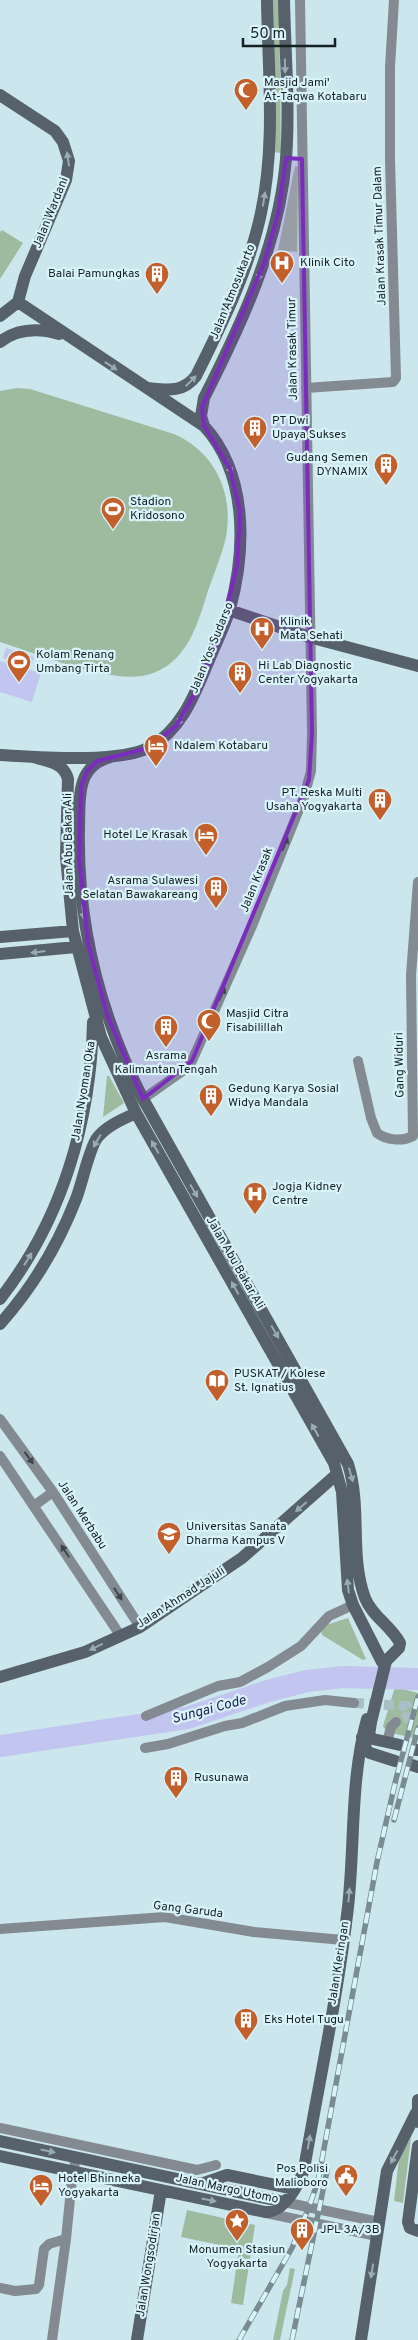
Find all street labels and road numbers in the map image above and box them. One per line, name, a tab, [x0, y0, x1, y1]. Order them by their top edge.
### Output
street label: Jalan Krasak Timur Dalam	[370, 166, 390, 306]
street label: Jalan Wardani	[29, 175, 73, 251]
street label: Jalan Atmosukarto	[207, 242, 260, 342]
street label: Jalan Krasak Timur	[284, 297, 302, 401]
street label: Jalan Yos Sudarso	[186, 600, 238, 696]
street label: Jalan Abu Bakar Ali	[60, 793, 78, 897]
street label: Jalan Krasak	[237, 845, 277, 915]
street label: Gang Widuri	[391, 1032, 409, 1098]
street label: Jalan Nyoman Oka	[68, 1040, 100, 1142]
street label: Jalan Abu Bakar Ali	[202, 1214, 268, 1312]
street label: Jalan Merbabu	[54, 1477, 110, 1553]
street label: Jalan Ahmad Jajuli	[134, 1563, 228, 1633]
street label: Gang Garuda	[152, 1898, 224, 1922]
street label: Jalan Kleringan	[325, 1920, 353, 2006]
street label: Jalan Margo Utomo	[174, 2170, 280, 2208]
street label: Jalan Wongsodirjan	[133, 2212, 165, 2318]

